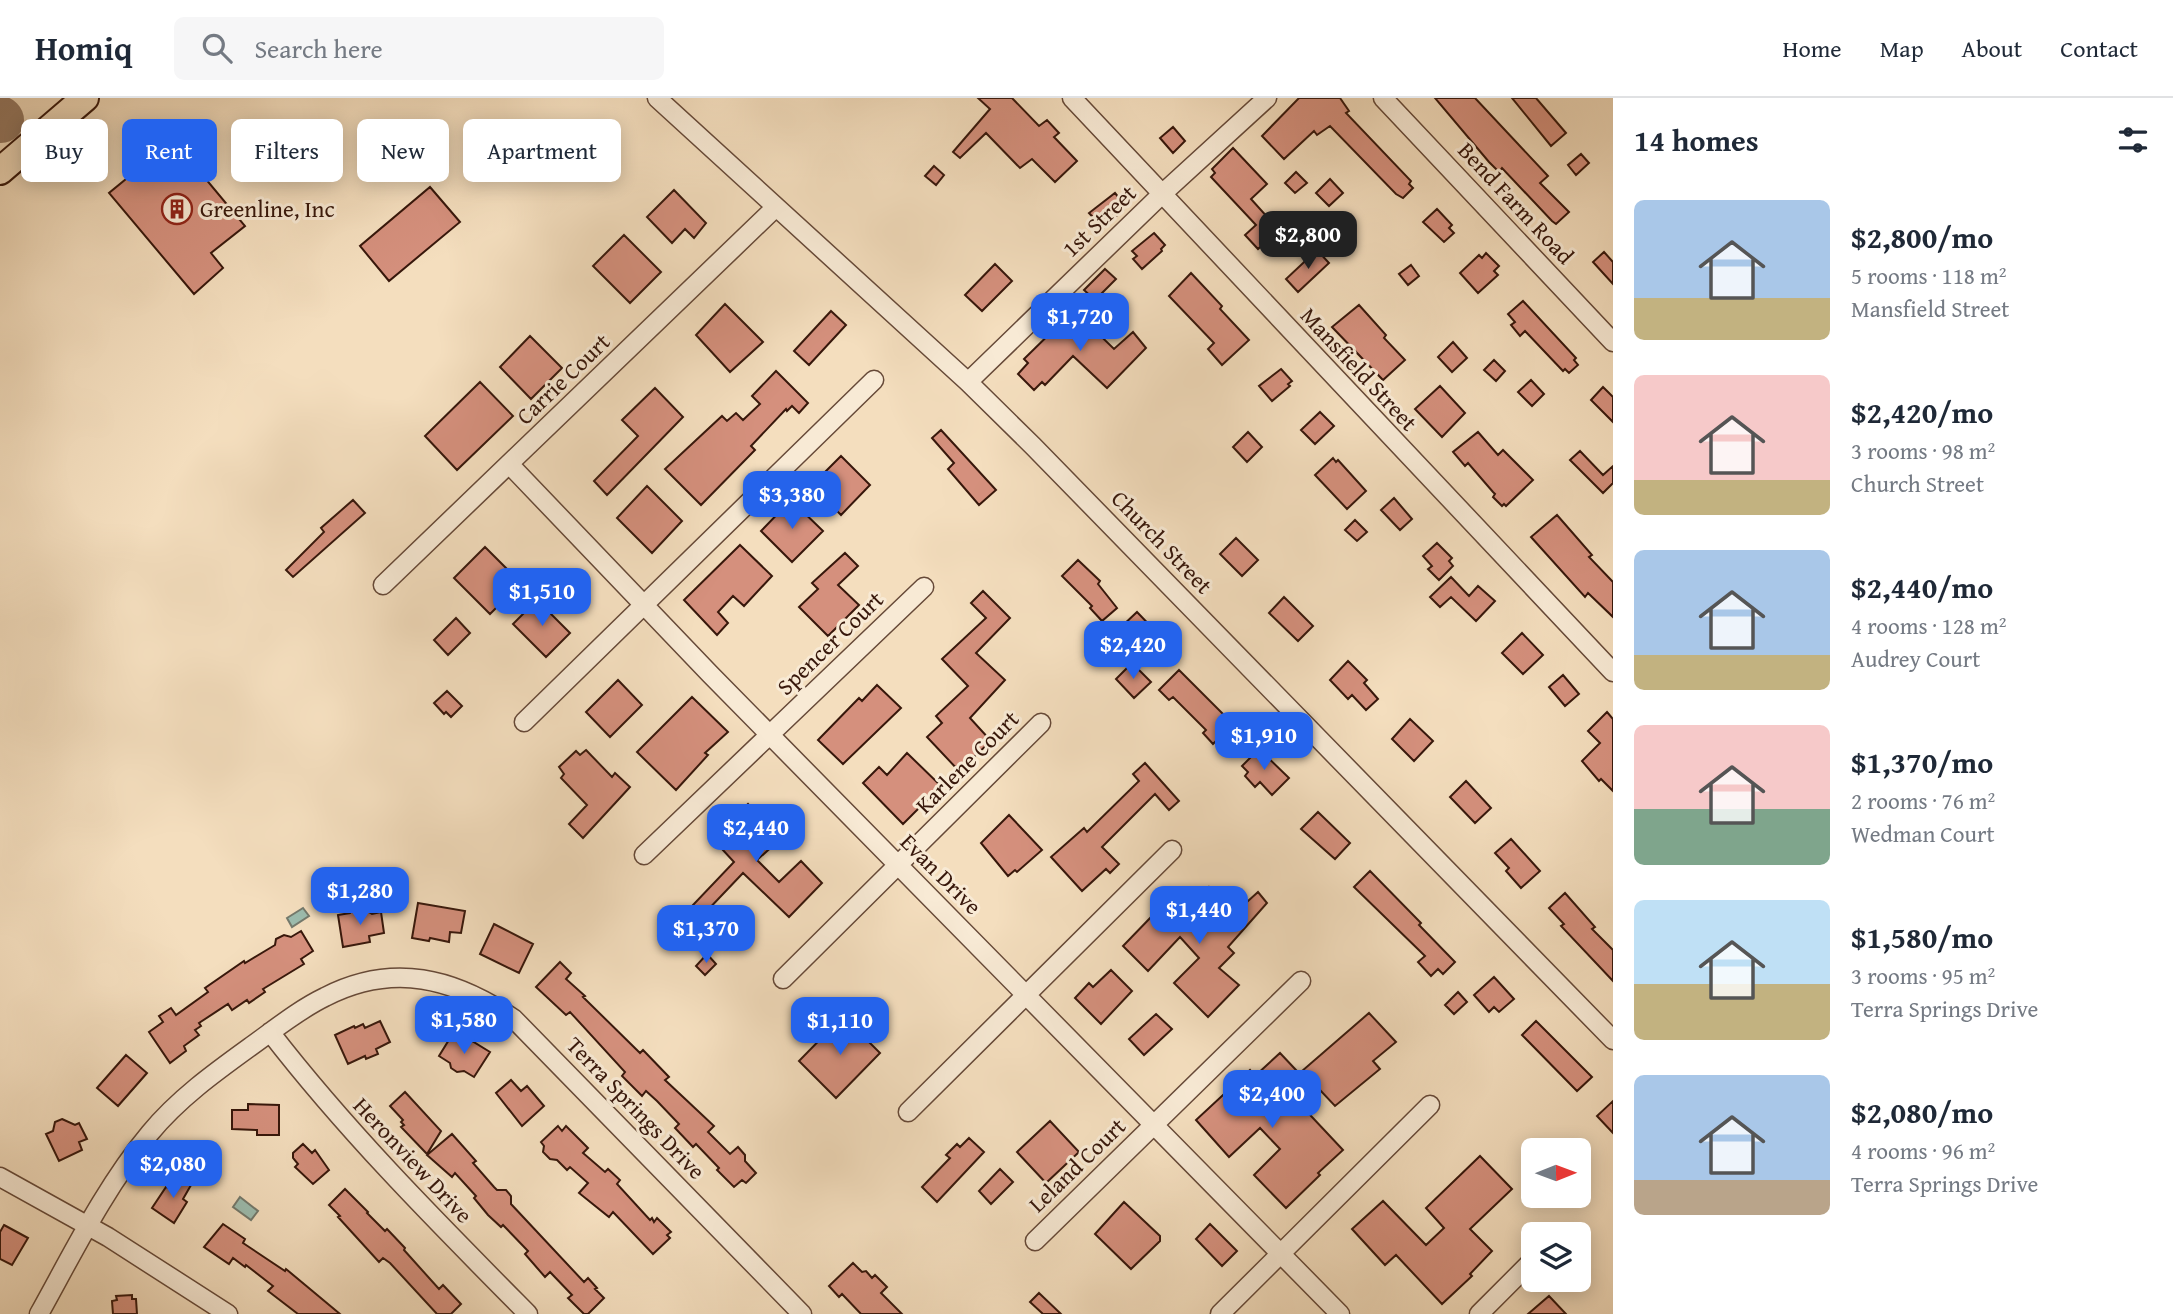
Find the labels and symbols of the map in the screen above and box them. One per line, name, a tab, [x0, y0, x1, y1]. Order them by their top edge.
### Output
street label: Bend Farm Road	[1451, 134, 1582, 272]
street label: 1st Street	[1054, 177, 1143, 264]
building icon: Greenline, Inc	[160, 192, 194, 226]
place label: Greenline, Inc	[200, 192, 335, 225]
pin: $2,800	[1251, 212, 1365, 271]
pin: $1,720	[1023, 294, 1137, 353]
street label: Mansfield Street	[1293, 299, 1425, 438]
street label: Carrie Court	[508, 325, 617, 432]
pin: $3,380	[735, 472, 849, 531]
street label: Church Street	[1104, 482, 1220, 601]
pin: $1,510	[485, 568, 599, 628]
street label: Spencer Court	[769, 583, 890, 702]
pin: $2,420	[1076, 622, 1190, 681]
street label: Karlene Court	[908, 703, 1026, 821]
pin: $1,910	[1207, 712, 1321, 772]
pin: $2,440	[699, 804, 813, 864]
street label: Evan Drive	[893, 826, 989, 922]
pin: $1,280	[303, 868, 417, 927]
pin: $1,440	[1142, 886, 1256, 946]
pin: $1,370	[649, 906, 763, 965]
pin: $1,580	[407, 996, 521, 1056]
pin: $1,110	[783, 998, 897, 1057]
street label: Terra Springs Drive	[559, 1029, 713, 1186]
pin: $2,400	[1215, 1070, 1329, 1130]
street label: Heronview Drive	[346, 1089, 481, 1230]
street label: Leland Court	[1021, 1110, 1133, 1220]
north arrow	[1521, 1138, 1591, 1208]
pin: $2,080	[116, 1140, 230, 1200]

